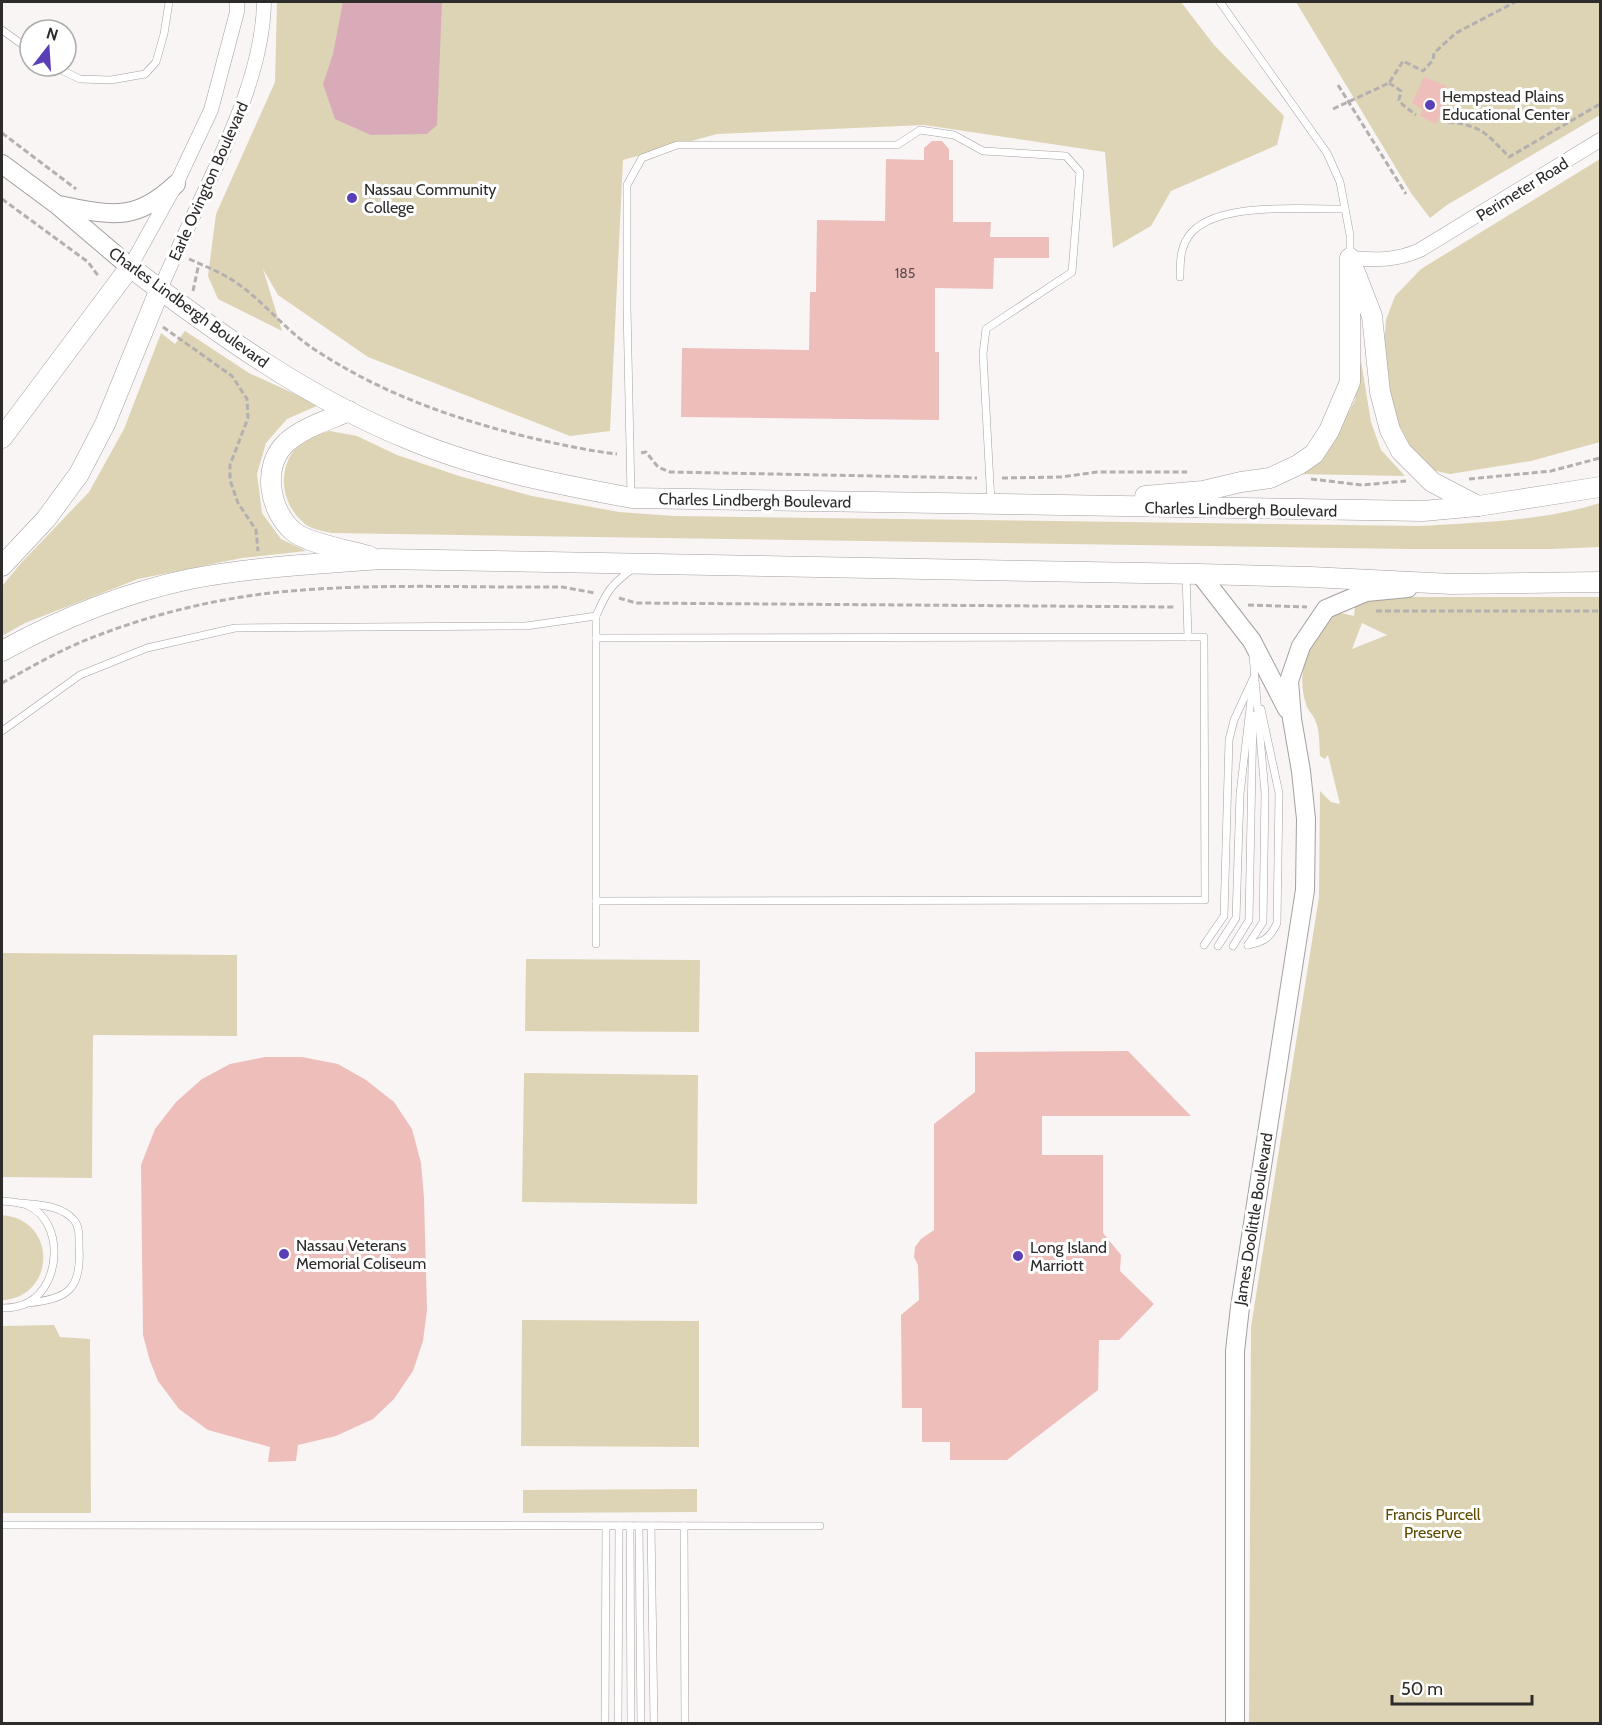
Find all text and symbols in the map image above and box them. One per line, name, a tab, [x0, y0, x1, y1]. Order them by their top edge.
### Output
north arrow	[18, 18, 78, 78]
text: N	[44, 23, 60, 45]
place label: Hempstead Plains Educational Center	[1442, 87, 1570, 124]
marker: Hempstead Plains Educational Center	[1423, 98, 1437, 112]
street label: Earle Ovington Boulevard	[165, 99, 252, 264]
street label: Perimeter Road	[1473, 154, 1572, 225]
place label: Nassau Community College	[364, 180, 496, 217]
marker: Nassau Community College	[345, 191, 359, 205]
street label: Charles Lindbergh Boulevard	[105, 243, 272, 372]
house number: 185	[895, 264, 915, 282]
street label: Charles Lindbergh Boulevard	[659, 489, 851, 512]
street label: Charles Lindbergh Boulevard	[1145, 498, 1337, 521]
street label: James Doolittle Boulevard	[1230, 1131, 1277, 1308]
place label: Nassau Veterans Memorial Coliseum	[296, 1236, 426, 1273]
place label: Long Island Marriott	[1030, 1238, 1107, 1275]
marker: Nassau Veterans Memorial Coliseum	[277, 1247, 291, 1261]
marker: Long Island Marriott	[1011, 1249, 1025, 1263]
park label: Francis Purcell Preserve	[1385, 1505, 1481, 1542]
scale bar	[1392, 1668, 1532, 1706]
text: 50 m	[1401, 1678, 1443, 1700]

